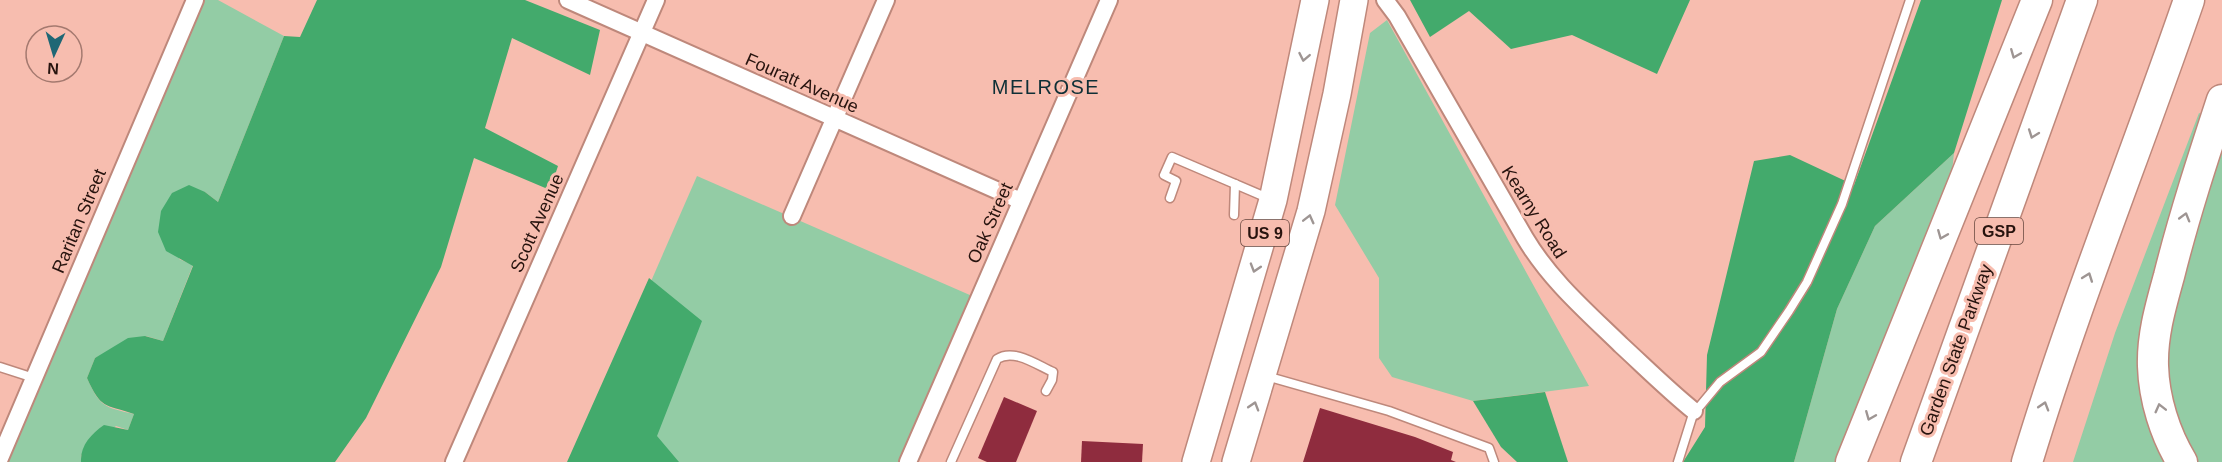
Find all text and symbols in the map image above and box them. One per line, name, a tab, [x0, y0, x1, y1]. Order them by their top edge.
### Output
north arrow	[24, 24, 84, 84]
street label: Fouratt Avenue	[742, 49, 862, 117]
one-way arrow	[2010, 49, 2023, 59]
one-way arrow	[1298, 52, 1311, 62]
text: N	[47, 60, 59, 77]
district label: MELROSE	[992, 76, 1100, 98]
one-way arrow	[2028, 128, 2041, 139]
street label: Kearny Road	[1498, 162, 1570, 262]
street label: Raritan Street	[48, 166, 110, 276]
street label: Scott Avenue	[506, 171, 568, 275]
street label: Oak Street	[963, 180, 1017, 266]
one-way arrow	[2178, 212, 2190, 223]
one-way arrow	[1301, 214, 1314, 224]
road number: GSP	[1975, 218, 2023, 244]
road number: US 9	[1241, 220, 1289, 246]
one-way arrow	[1937, 229, 1950, 240]
street label: Garden State Parkway	[1916, 261, 1996, 439]
one-way arrow	[1250, 262, 1262, 273]
one-way arrow	[2081, 272, 2094, 283]
one-way arrow	[1247, 401, 1259, 412]
one-way arrow	[2037, 401, 2049, 412]
one-way arrow	[2155, 403, 2168, 413]
one-way arrow	[1865, 410, 1877, 421]

